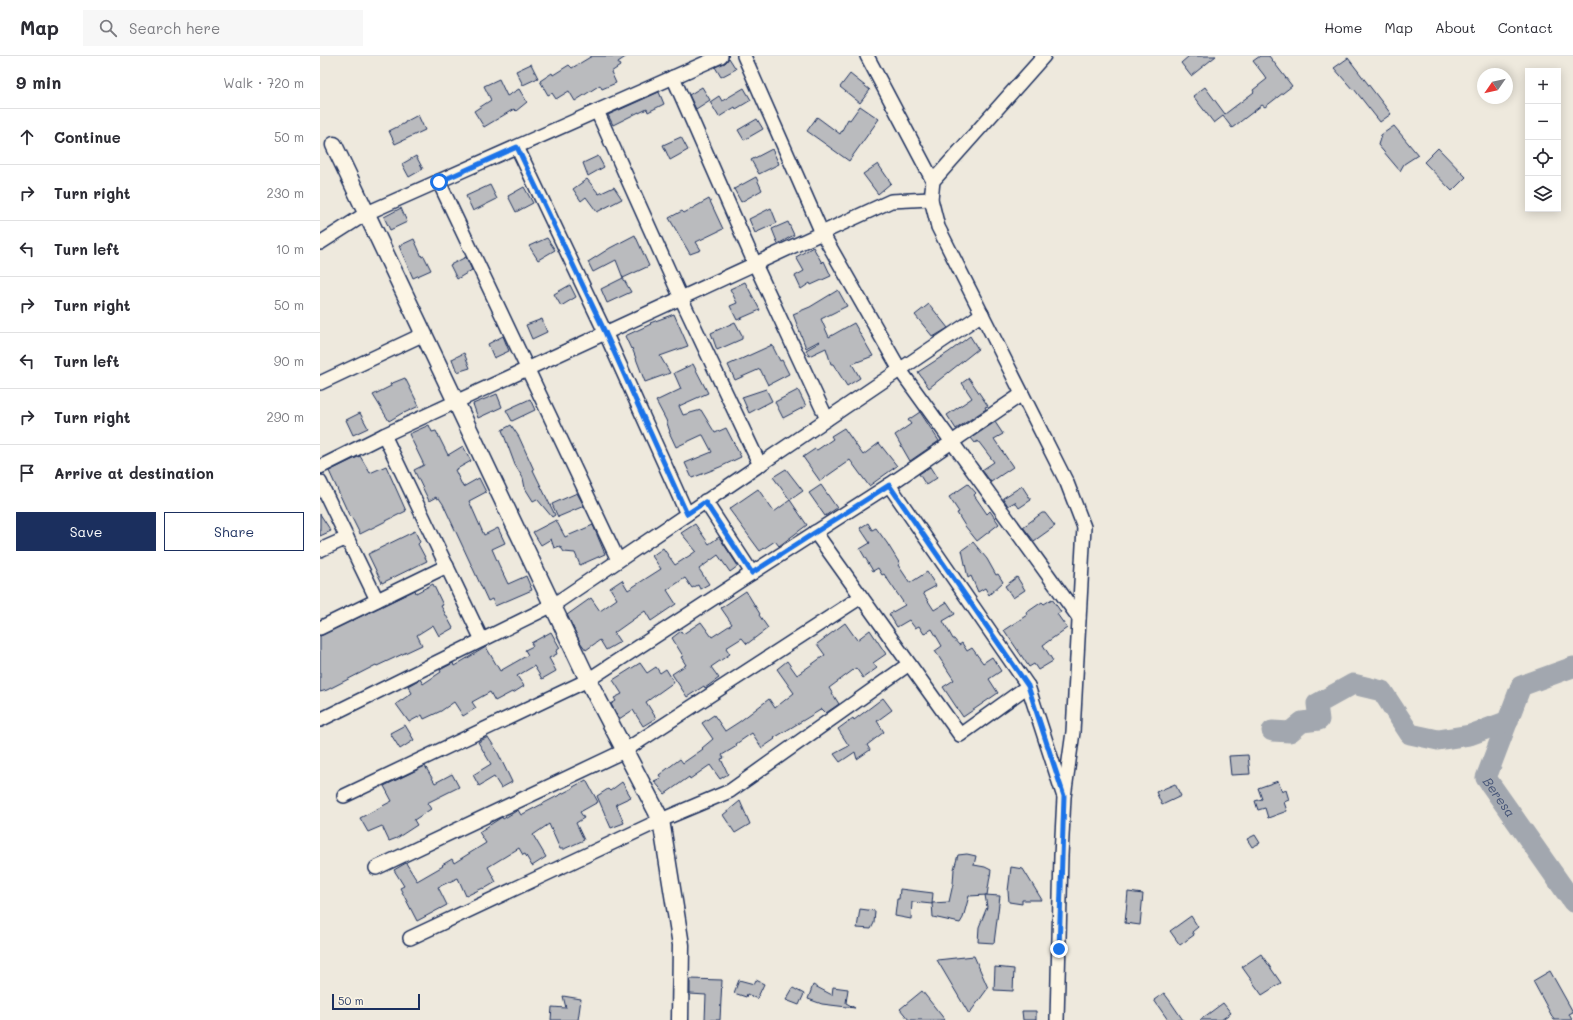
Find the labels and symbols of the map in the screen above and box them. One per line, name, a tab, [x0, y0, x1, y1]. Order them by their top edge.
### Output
north arrow	[1477, 68, 1513, 104]
route start	[430, 173, 448, 191]
water label: Beresa	[1480, 773, 1520, 820]
route end	[1050, 940, 1068, 958]
scale bar	[332, 992, 420, 1011]

